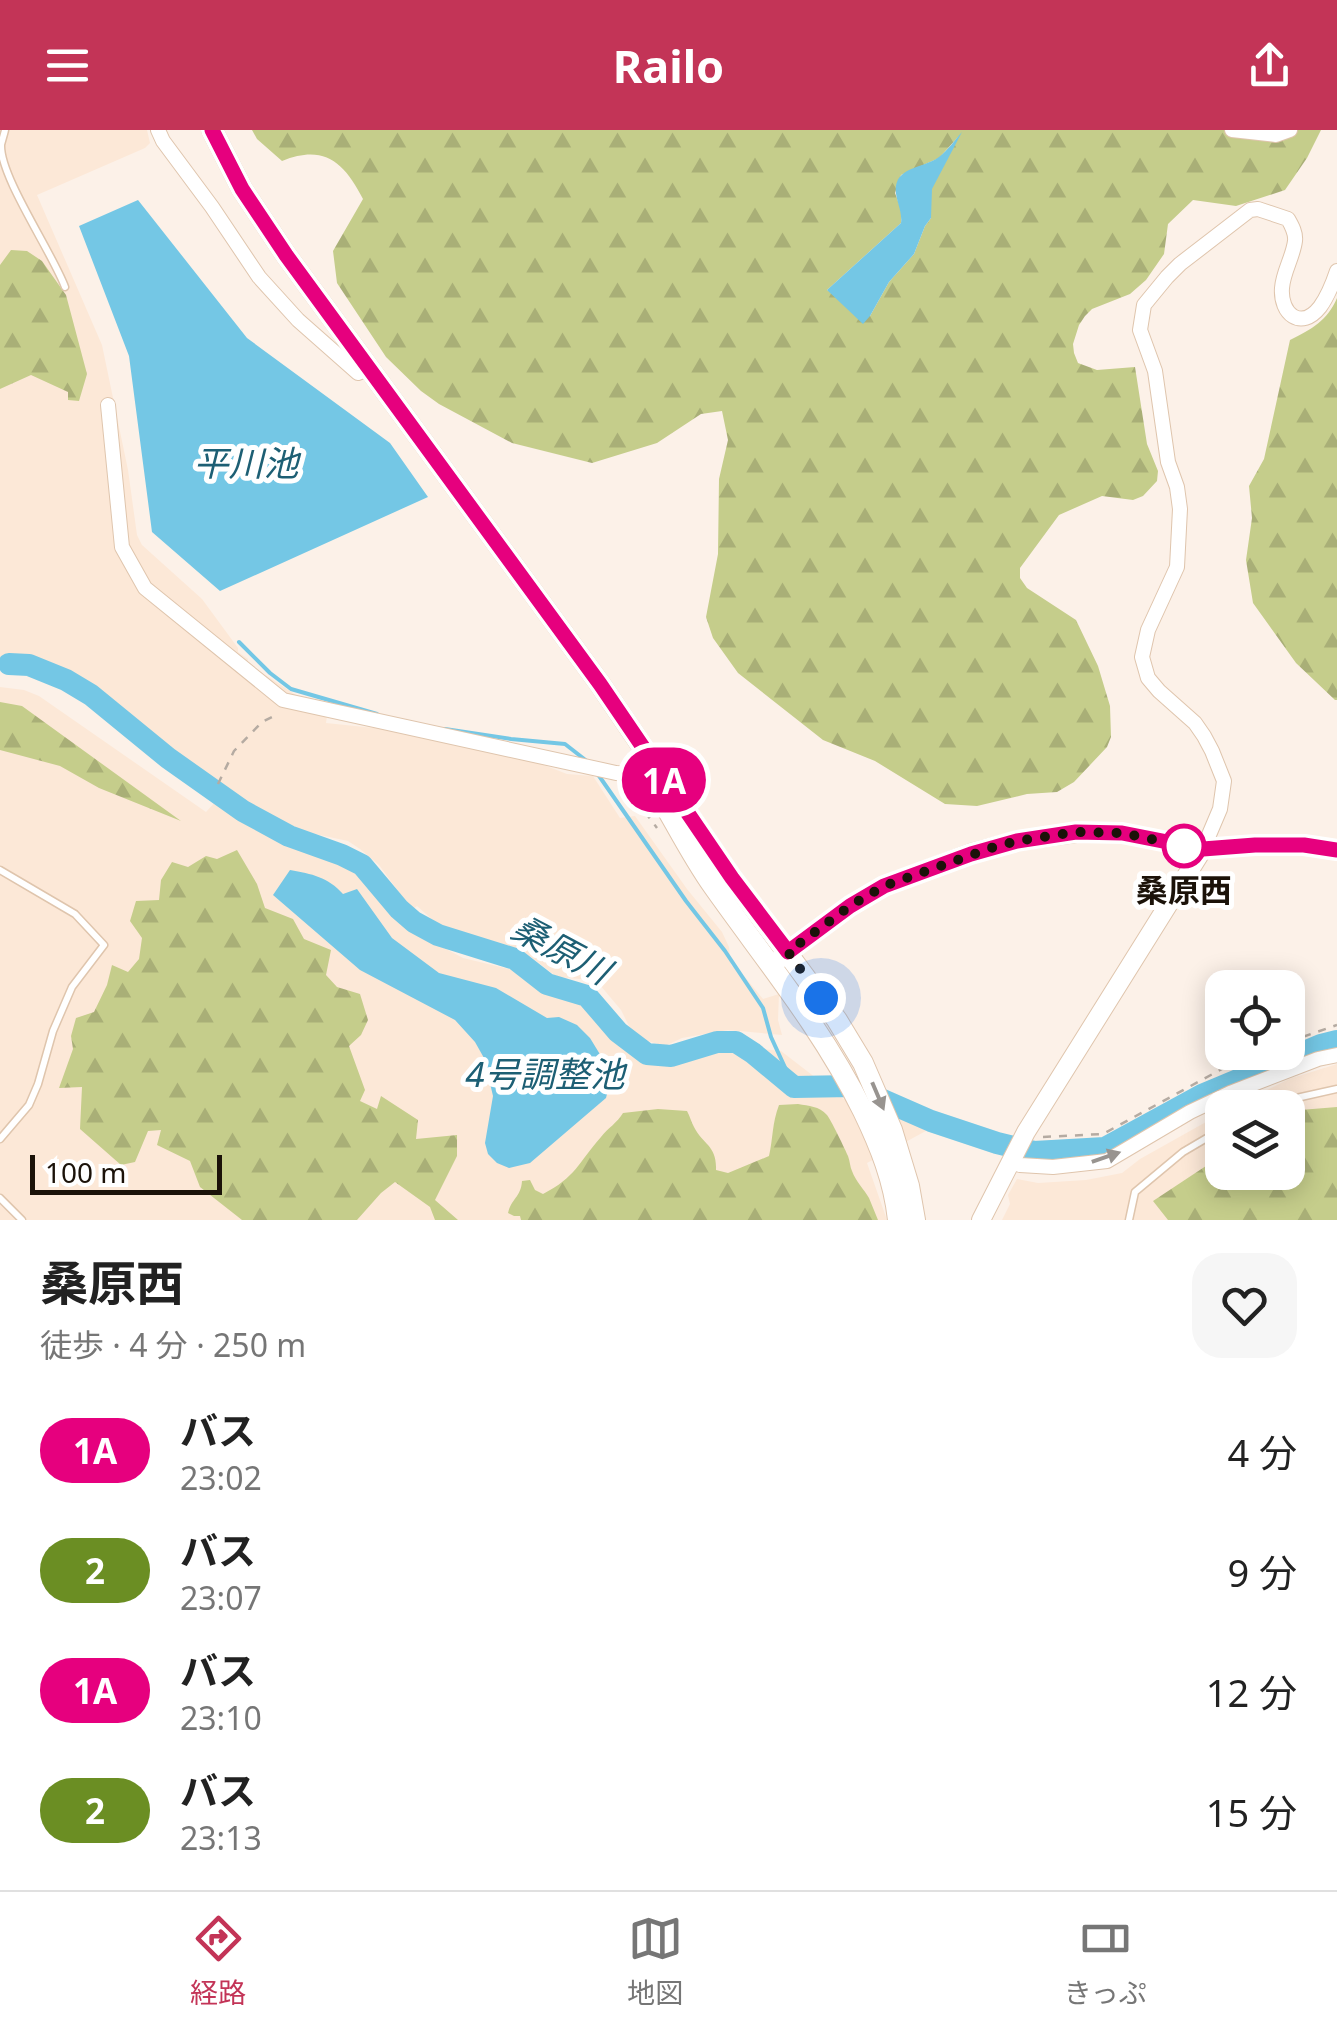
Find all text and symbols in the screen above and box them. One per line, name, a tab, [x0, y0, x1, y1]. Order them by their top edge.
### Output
text: Railo	[613, 35, 724, 96]
icon: menu	[40, 38, 95, 93]
icon: share	[1242, 38, 1297, 93]
water label: 平川池	[193, 439, 301, 486]
line badge: 1A	[619, 748, 709, 812]
text: 1A	[642, 757, 686, 804]
marker: 桑原西	[1163, 825, 1205, 867]
place label: 桑原西	[1136, 868, 1232, 911]
water label: 桑原川	[504, 903, 623, 996]
map controls	[1205, 970, 1305, 1190]
button: locate	[1205, 970, 1305, 1070]
your location	[796, 973, 846, 1023]
water label: 4号調整池	[465, 1050, 628, 1097]
one-way arrow	[870, 1081, 886, 1111]
button: layers	[1205, 1090, 1305, 1190]
one-way arrow	[1092, 1149, 1122, 1164]
scale bar	[30, 1150, 222, 1194]
text: 100 m	[45, 1153, 127, 1191]
text: 桑原西	[40, 1250, 184, 1315]
button: heart	[1192, 1253, 1297, 1358]
text: 徒歩 · 4 分 · 250 m	[40, 1323, 306, 1366]
text: バス	[180, 1404, 256, 1456]
text: 4 分	[1227, 1426, 1297, 1478]
text: 1A	[73, 1427, 117, 1474]
text: 23:02	[180, 1456, 262, 1499]
text: バス	[180, 1524, 256, 1576]
text: 9 分	[1227, 1546, 1297, 1598]
text: 2	[85, 1547, 105, 1594]
text: 23:07	[180, 1576, 262, 1619]
text: バス	[180, 1644, 256, 1696]
text: 12 分	[1206, 1666, 1297, 1718]
text: 1A	[73, 1667, 117, 1714]
text: 23:10	[180, 1696, 262, 1739]
text: バス	[180, 1764, 256, 1816]
text: 15 分	[1206, 1786, 1297, 1838]
text: 2	[85, 1787, 105, 1834]
text: 23:13	[180, 1816, 262, 1859]
tab: 経路	[190, 1911, 246, 2011]
tab: 地図	[627, 1911, 683, 2011]
tab: きっぷ	[1064, 1911, 1147, 2011]

